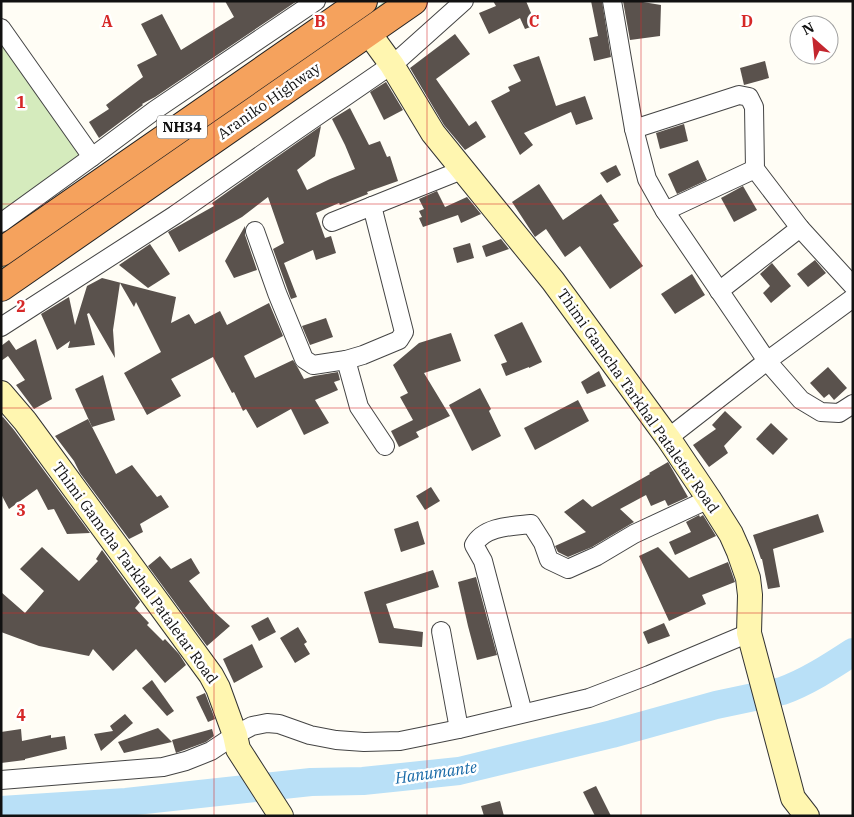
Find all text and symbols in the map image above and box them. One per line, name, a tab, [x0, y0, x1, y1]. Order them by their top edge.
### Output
text: A	[101, 11, 113, 31]
text: B	[314, 11, 326, 31]
text: C	[529, 11, 539, 31]
text: D	[741, 11, 753, 31]
north arrow	[789, 15, 839, 65]
text: N	[799, 18, 817, 39]
street label: Araniko Highway	[214, 58, 324, 143]
text: 1	[16, 92, 26, 112]
road number: NH34	[157, 115, 207, 138]
street label: Thimi Gamcha Tarkhal Pataletar Road	[553, 285, 723, 517]
text: 2	[16, 296, 26, 316]
street label: Thimi Gamcha Tarkhal Pataletar Road	[49, 458, 222, 687]
text: 3	[16, 500, 26, 520]
text: 4	[16, 705, 26, 725]
water label: Hanumante	[393, 756, 478, 788]

